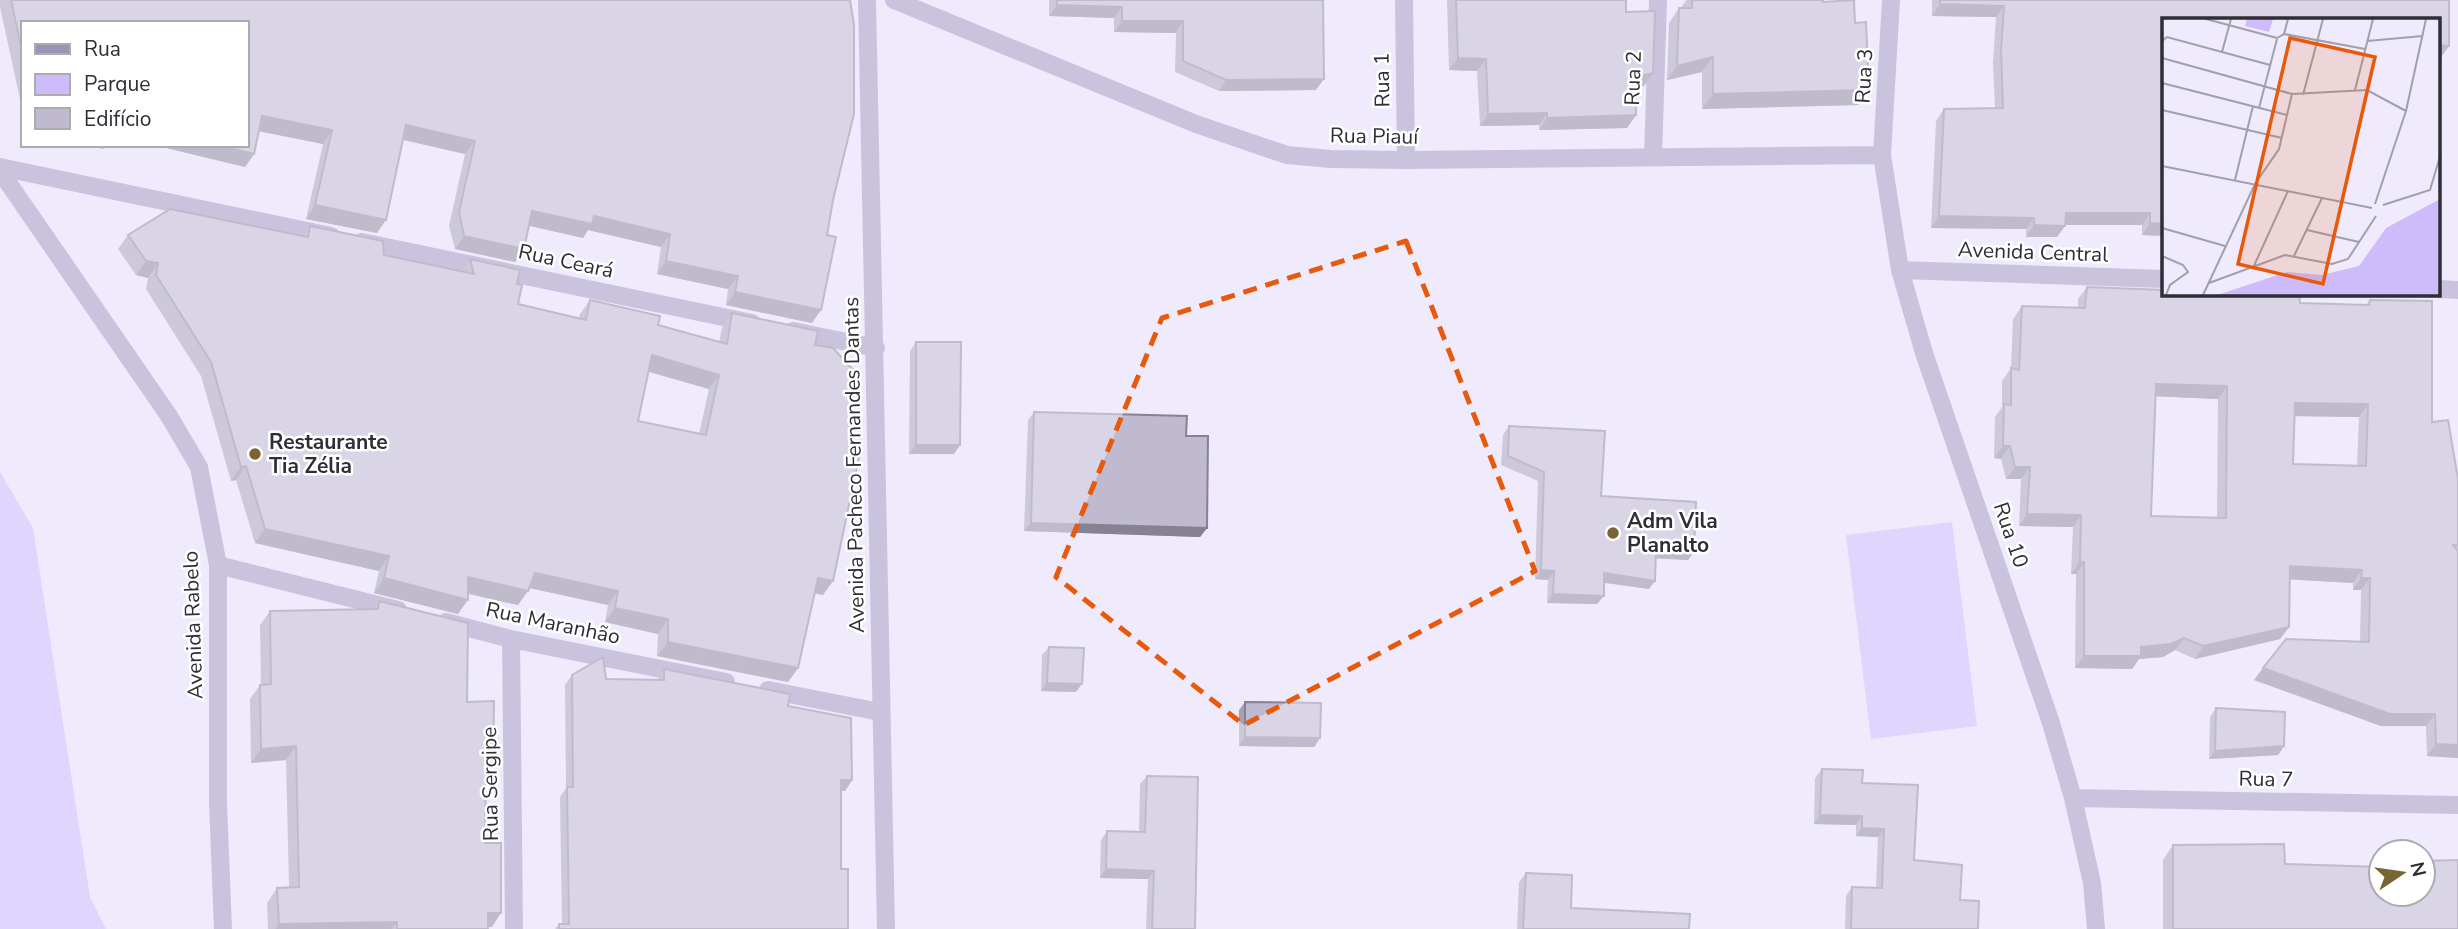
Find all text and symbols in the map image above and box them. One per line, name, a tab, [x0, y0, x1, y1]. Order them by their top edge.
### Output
inset map	[2162, 18, 2440, 296]
legend	[21, 21, 248, 147]
text: Rua	[84, 35, 121, 63]
street label: Rua 3	[1849, 48, 1879, 104]
street label: Rua 2	[1618, 50, 1648, 106]
street label: Rua 1	[1368, 52, 1396, 108]
text: Parque	[84, 70, 151, 98]
text: Edifício	[84, 105, 151, 133]
street label: Rua Piauí	[1330, 121, 1420, 151]
street label: Avenida Central	[1957, 235, 2110, 269]
street label: Rua Ceará	[516, 237, 616, 285]
street label: Avenida Pacheco Fernandes Dantas	[837, 297, 871, 633]
place label: Restaurante Tia Zélia	[269, 428, 388, 480]
marker: Restaurante Tia Zélia	[247, 446, 263, 462]
street label: Rua 10	[1987, 499, 2035, 571]
place label: Adm Vila Planalto	[1627, 507, 1718, 559]
marker: Adm Vila Planalto	[1605, 525, 1621, 541]
street label: Avenida Rabelo	[176, 550, 210, 700]
street label: Rua Maranhão	[483, 595, 623, 651]
street label: Rua Sergipe	[475, 727, 505, 841]
street label: Rua 7	[2238, 765, 2294, 793]
north arrow	[2367, 838, 2437, 908]
text: N	[2403, 860, 2432, 879]

